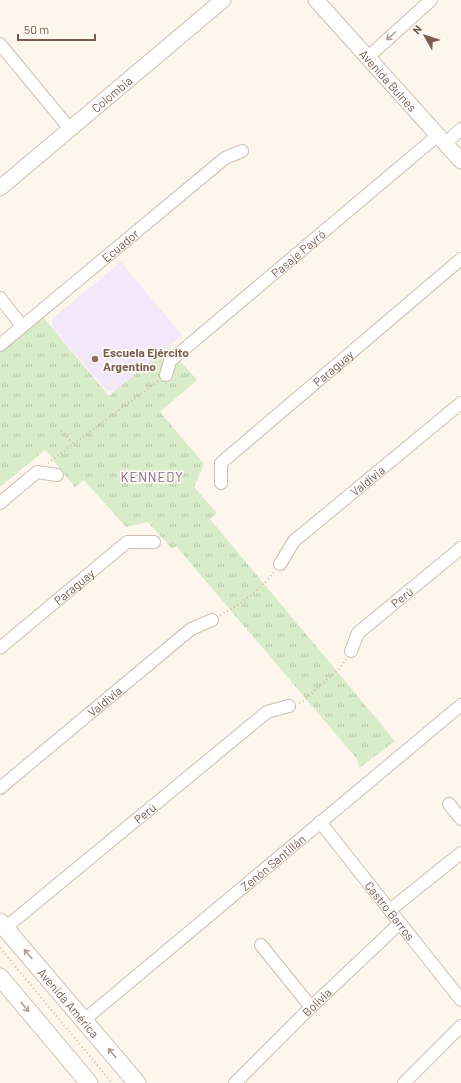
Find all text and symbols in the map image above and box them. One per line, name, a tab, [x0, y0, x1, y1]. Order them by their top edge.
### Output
scale bar	[18, 16, 95, 42]
north arrow	[405, 16, 445, 56]
text: 50 m	[24, 22, 49, 36]
text: N	[409, 22, 424, 36]
one-way arrow	[386, 31, 397, 40]
street label: Avenida Bulnes	[357, 46, 420, 114]
street label: Colombia	[88, 73, 135, 115]
street label: Ecuador	[99, 226, 142, 265]
street label: Pasaje Payró	[268, 226, 328, 280]
place label: Escuela Ejército Argentino	[103, 345, 189, 373]
street label: Paraguay	[310, 347, 356, 389]
marker: Escuela Ejército Argentino	[90, 354, 100, 364]
street label: Valdivia	[347, 462, 387, 499]
district label: KENNEDY	[120, 469, 184, 485]
street label: Paraguay	[51, 565, 97, 607]
street label: Perú	[388, 584, 415, 610]
street label: Valdivia	[85, 683, 124, 719]
street label: Perú	[131, 800, 158, 826]
street label: Zenón Santillán	[238, 831, 308, 893]
street label: Castro Barros	[363, 878, 418, 943]
one-way arrow	[23, 949, 32, 960]
street label: Avenida América	[35, 965, 102, 1040]
street label: Bolivia	[299, 985, 334, 1019]
one-way arrow	[21, 1001, 30, 1012]
one-way arrow	[107, 1048, 116, 1059]

